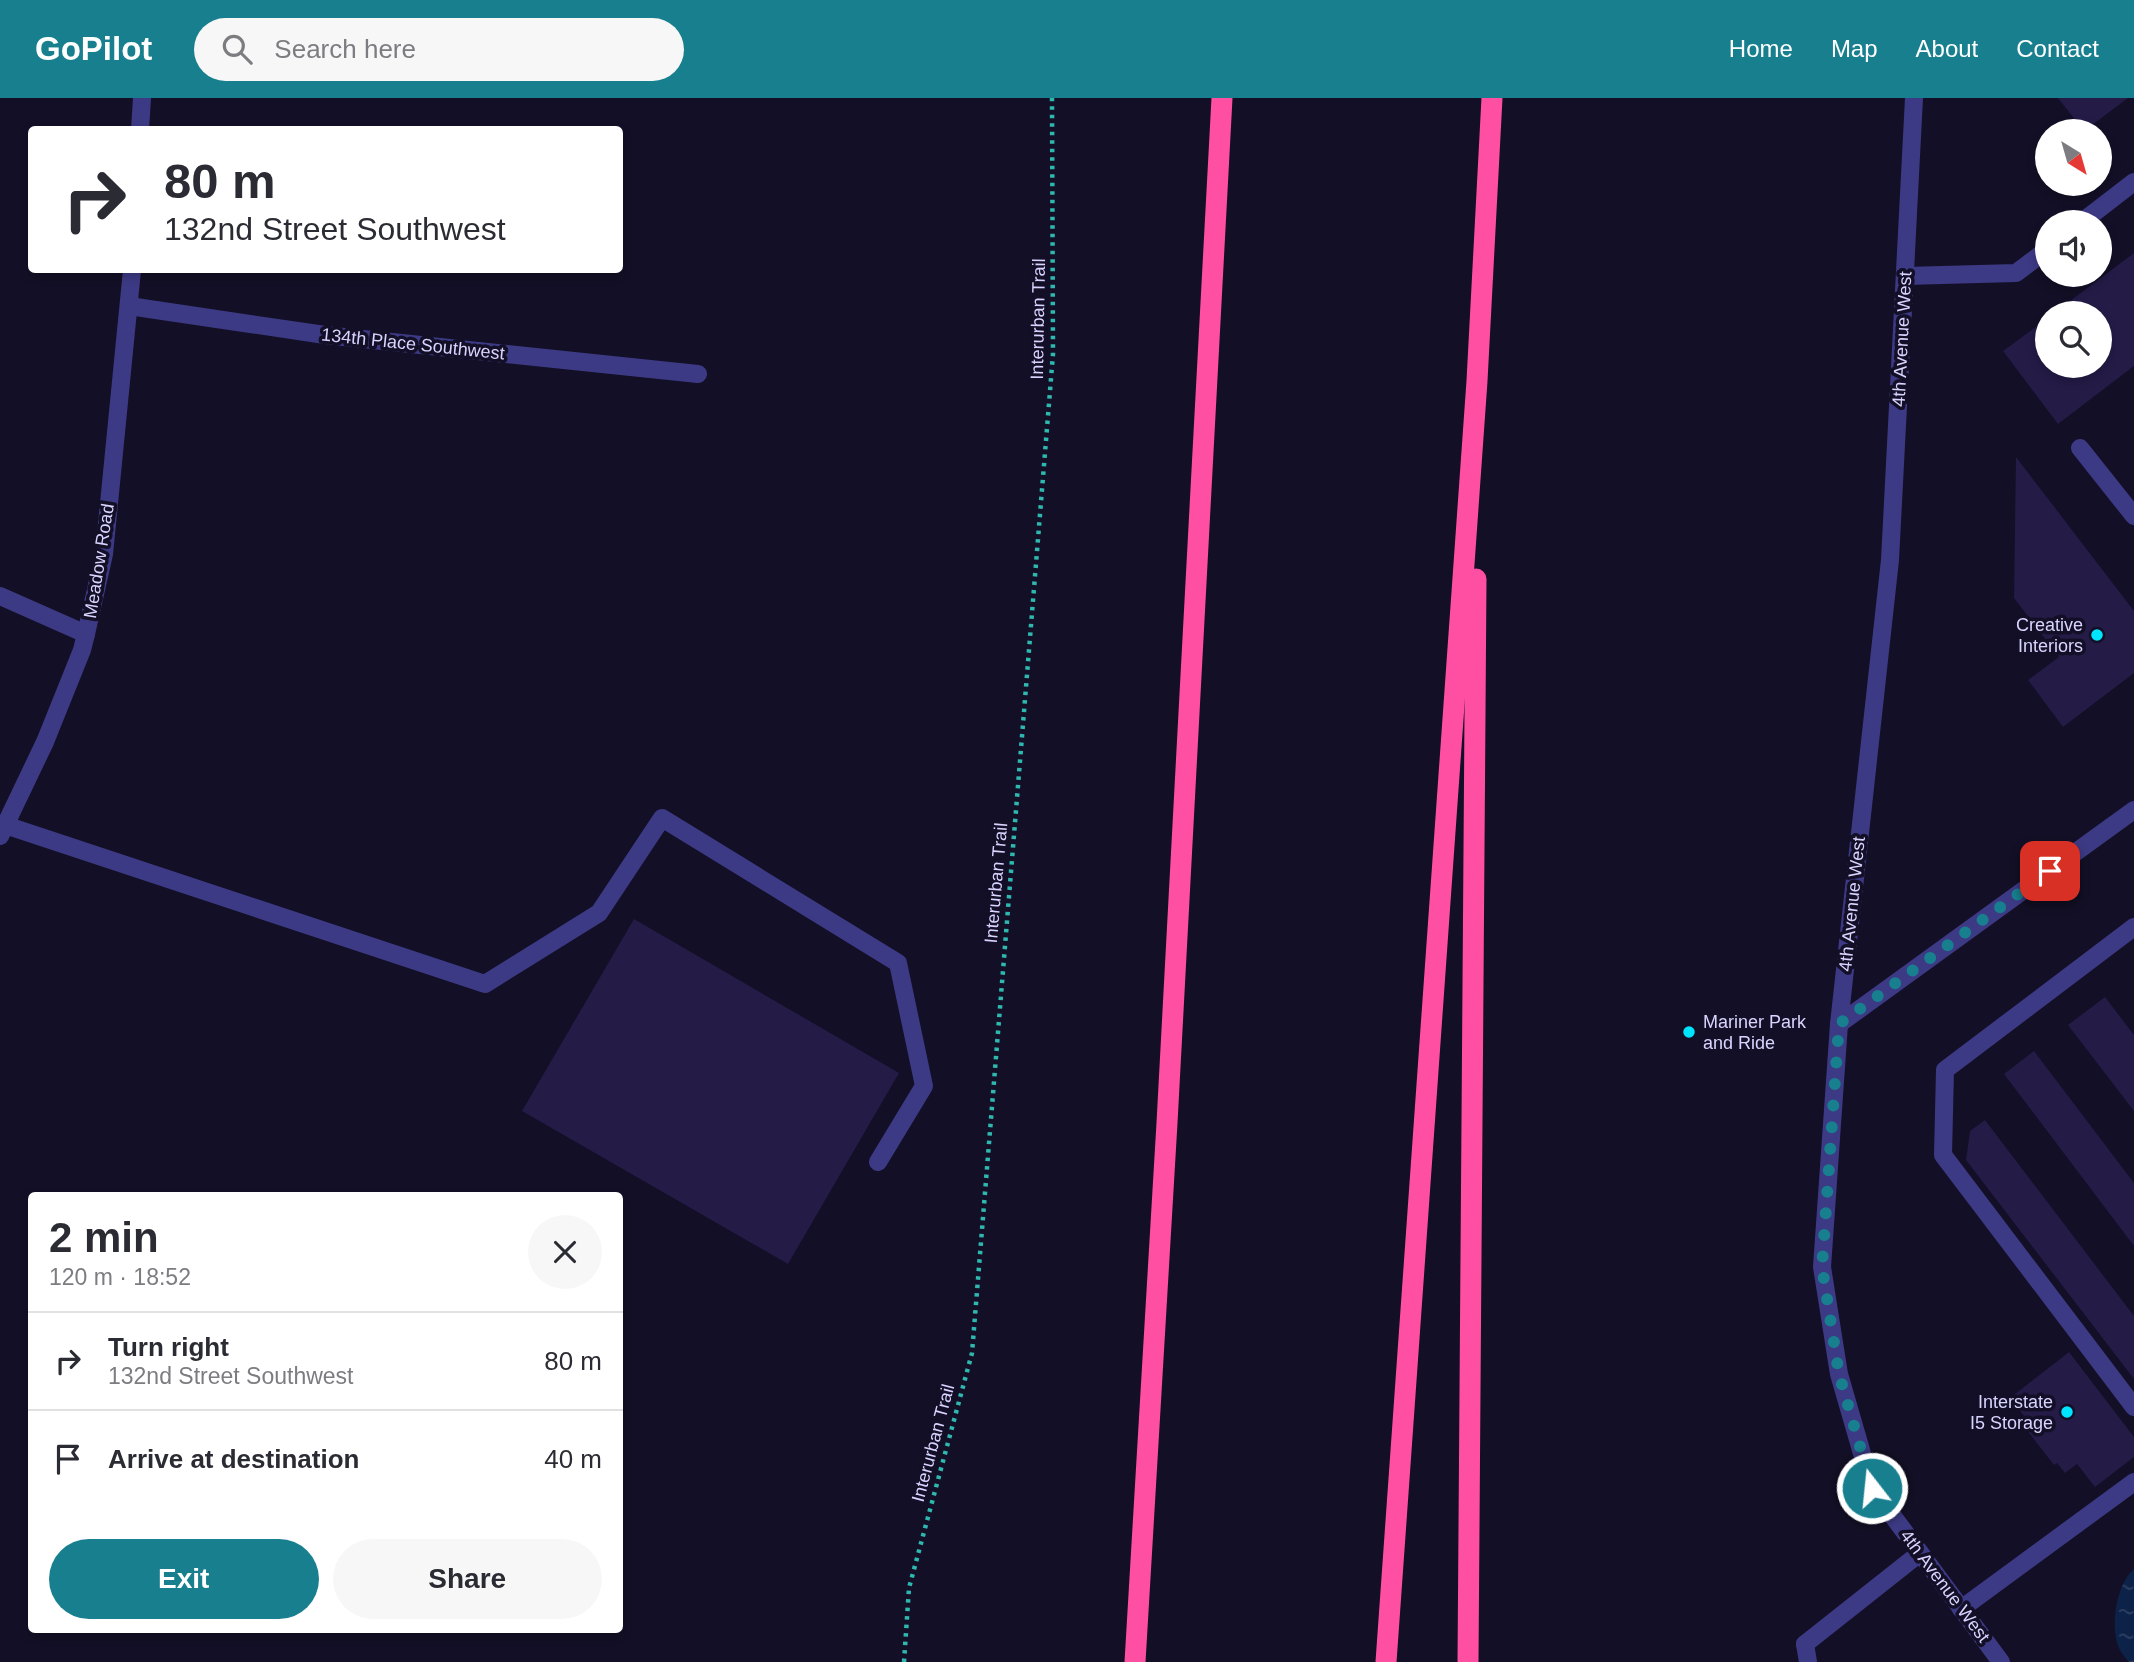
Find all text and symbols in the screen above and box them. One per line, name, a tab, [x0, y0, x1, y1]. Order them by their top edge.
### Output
search box	[194, 18, 684, 81]
text: GoPilot	[35, 30, 152, 67]
icon: search	[218, 30, 256, 68]
text: Search here	[274, 34, 416, 64]
text: Home	[1729, 35, 1793, 62]
text: Map	[1831, 35, 1878, 62]
text: About	[1916, 35, 1978, 62]
text: Contact	[2016, 35, 2099, 62]
north arrow	[2035, 119, 2112, 196]
map controls	[2035, 119, 2112, 378]
icon: right	[49, 154, 140, 245]
text: 80 m	[164, 154, 276, 208]
button: sound	[2035, 210, 2112, 287]
text: 132nd Street Southwest	[164, 211, 506, 247]
street label: Interurban Trail	[1027, 258, 1049, 380]
street label: 4th Avenue West	[1888, 271, 1916, 407]
button: search	[2035, 301, 2112, 378]
street label: 134th Place Southwest	[320, 324, 506, 364]
street label: Meadow Road	[80, 502, 118, 620]
place label: Creative Interiors	[2016, 615, 2083, 656]
marker: Creative Interiors	[2089, 627, 2105, 643]
street label: Interurban Trail	[981, 822, 1011, 944]
street label: 4th Avenue West	[1835, 836, 1869, 972]
pin	[2020, 841, 2080, 901]
icon: arrive	[2031, 852, 2069, 890]
place label: Mariner Park and Ride	[1703, 1012, 1807, 1053]
marker: Mariner Park and Ride	[1681, 1024, 1697, 1040]
text: 2 min	[49, 1214, 159, 1261]
button: close	[528, 1215, 602, 1289]
text: 120 m · 18:52	[49, 1264, 191, 1290]
text: Turn right	[108, 1332, 229, 1362]
icon: right	[49, 1342, 87, 1380]
text: 80 m	[544, 1346, 602, 1376]
text: 132nd Street Southwest	[108, 1363, 354, 1389]
street label: Interurban Trail	[908, 1382, 958, 1504]
place label: Interstate I5 Storage	[1970, 1392, 2053, 1433]
marker: Interstate I5 Storage	[2059, 1404, 2075, 1420]
icon: arrive	[49, 1440, 87, 1478]
text: Arrive at destination	[108, 1444, 359, 1474]
text: 40 m	[544, 1444, 602, 1474]
position arrow	[1835, 1451, 1909, 1525]
street label: 4th Avenue West	[1896, 1526, 1994, 1646]
button: Exit	[49, 1539, 319, 1619]
button: Share	[333, 1539, 602, 1619]

